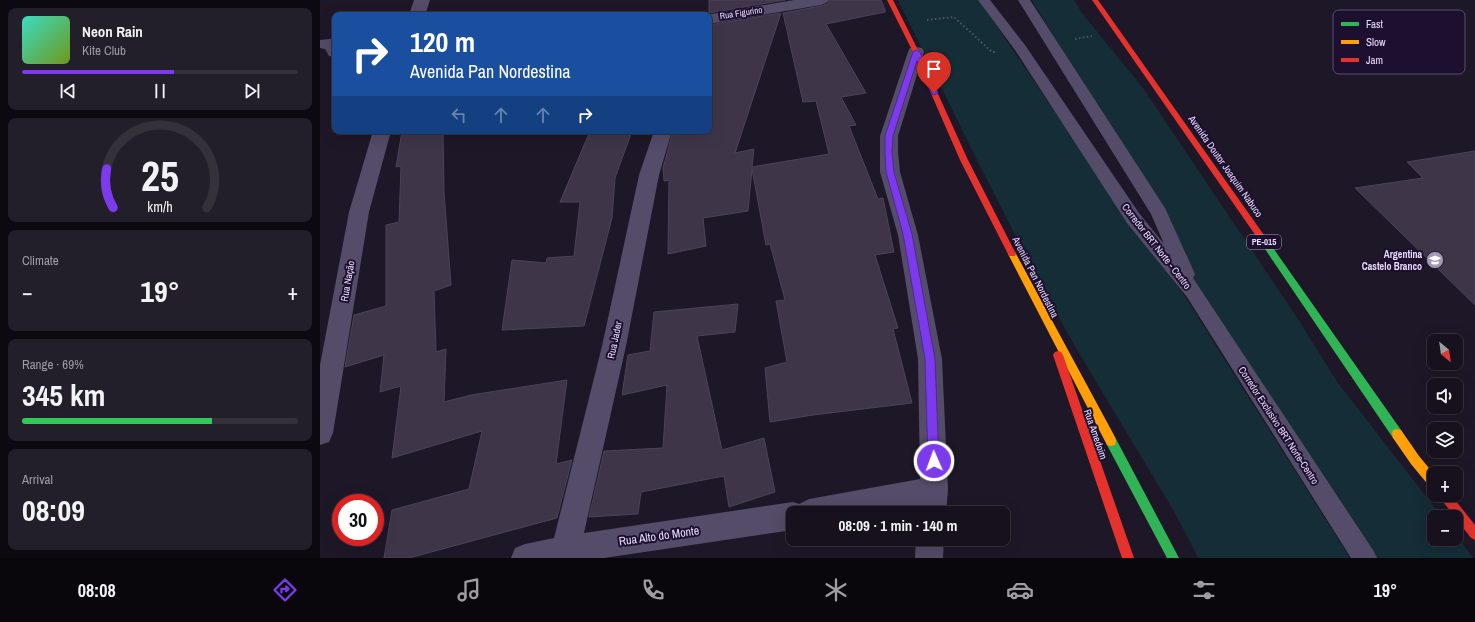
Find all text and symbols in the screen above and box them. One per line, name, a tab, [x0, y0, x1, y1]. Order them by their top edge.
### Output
street label: Rua Figurino	[719, 4, 763, 22]
legend	[1333, 10, 1465, 74]
text: Fast	[1366, 17, 1384, 31]
text: Neon Rain	[82, 21, 143, 42]
text: 120 m	[410, 23, 475, 61]
icon: right	[344, 28, 396, 80]
text: Slow	[1366, 35, 1386, 49]
text: Kite Club	[82, 42, 126, 59]
pin	[917, 52, 951, 93]
text: Jam	[1366, 53, 1383, 67]
icon: arrive	[923, 58, 945, 80]
text: Avenida Pan Nordestina	[410, 59, 571, 84]
icon: previous	[57, 80, 79, 102]
icon: pause	[149, 80, 171, 102]
icon: next	[241, 80, 263, 102]
icon: left	[448, 104, 470, 126]
icon: ahead	[490, 104, 512, 126]
icon: ahead	[532, 104, 554, 126]
icon: right	[574, 104, 596, 126]
street label: Avenida Doutor Joaquim Nabuco	[1185, 112, 1266, 220]
text: 25	[141, 147, 179, 203]
text: km/h	[147, 196, 173, 215]
street label: Corredor BRT Norte - Centro	[1119, 201, 1194, 292]
street label: Avenida Pan Nordestina	[1009, 234, 1062, 320]
road number: PE-015	[1247, 235, 1281, 249]
place label: Argentina Castelo Branco	[1362, 248, 1422, 273]
school or university icon: Argentina Castelo Branco	[1425, 250, 1445, 270]
text: Climate	[22, 252, 59, 269]
street label: Rua Nação	[338, 259, 358, 302]
text: 19°	[140, 271, 180, 311]
text: −	[22, 277, 33, 307]
text: +	[287, 277, 298, 307]
street label: Rua Jader	[604, 320, 625, 360]
north arrow	[1427, 334, 1463, 370]
map controls	[1427, 334, 1463, 546]
text: Range · 69%	[22, 356, 84, 373]
street label: Corredor Exclusivo BRT Norte-Centro	[1236, 364, 1322, 487]
text: 345 km	[22, 375, 105, 415]
button: sound	[1427, 378, 1463, 414]
street label: Rua Amedoim	[1081, 407, 1110, 461]
button: layers	[1427, 422, 1463, 458]
position arrow	[913, 440, 955, 482]
button: +	[1427, 466, 1463, 502]
text: Arrival	[22, 471, 53, 488]
text: 08:09	[22, 490, 85, 530]
speed limit sign: 30	[332, 494, 384, 546]
button: −	[1427, 510, 1463, 546]
text: 08:09 · 1 min · 140 m	[839, 515, 957, 536]
street label: Rua Alto do Monte	[618, 522, 700, 550]
icon: directions	[271, 576, 299, 604]
icon: music	[455, 576, 483, 604]
icon: phone	[639, 576, 667, 604]
icon: climate	[822, 576, 850, 604]
icon: car	[1006, 576, 1034, 604]
icon: filters	[1190, 576, 1218, 604]
text: 08:08	[78, 578, 116, 603]
text: 19°	[1374, 578, 1397, 603]

